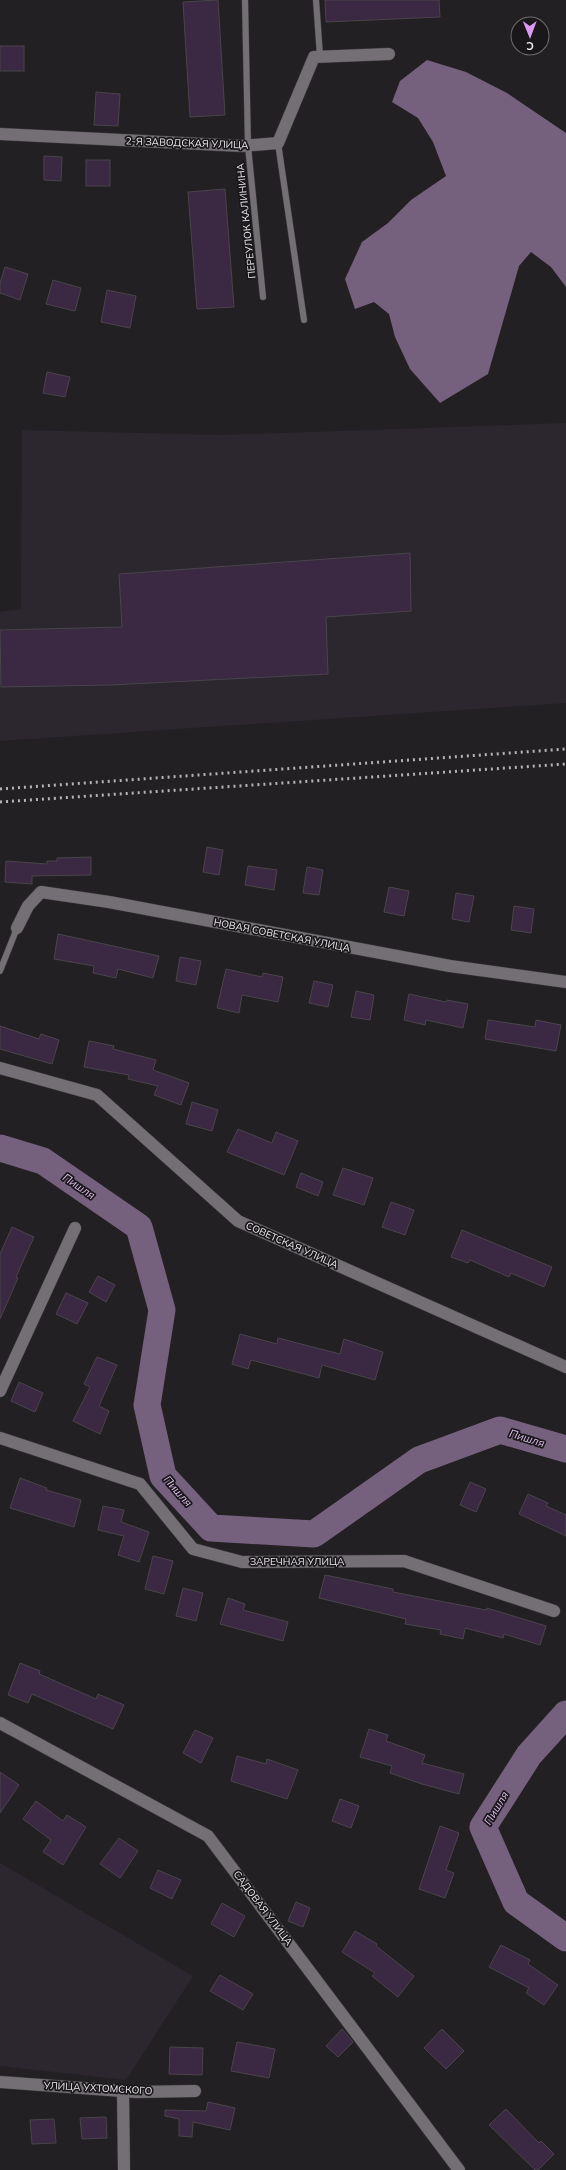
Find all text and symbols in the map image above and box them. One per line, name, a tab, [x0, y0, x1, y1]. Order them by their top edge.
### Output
north arrow	[510, 16, 550, 56]
text: С	[526, 39, 534, 53]
street label: 2-Я ЗАВОДСКАЯ УЛИЦА	[125, 134, 249, 152]
street label: ПЕРЕУЛОК КАЛИНИНА	[233, 162, 259, 279]
street label: НОВАЯ СОВЕТСКАЯ УЛИЦА	[213, 915, 352, 955]
water label: Пишля	[60, 1170, 98, 1202]
street label: СОВЕТСКАЯ УЛИЦА	[244, 1219, 341, 1271]
water label: Пишля	[508, 1426, 546, 1450]
water label: Пишля	[161, 1473, 195, 1509]
street label: ЗАРЕЧНАЯ УЛИЦА	[250, 1555, 345, 1568]
water label: Пишля	[481, 1789, 511, 1827]
street label: САДОВАЯ УЛИЦА	[231, 1868, 296, 1949]
street label: УЛИЦА УХТОМСКОГО	[42, 2079, 153, 2097]

